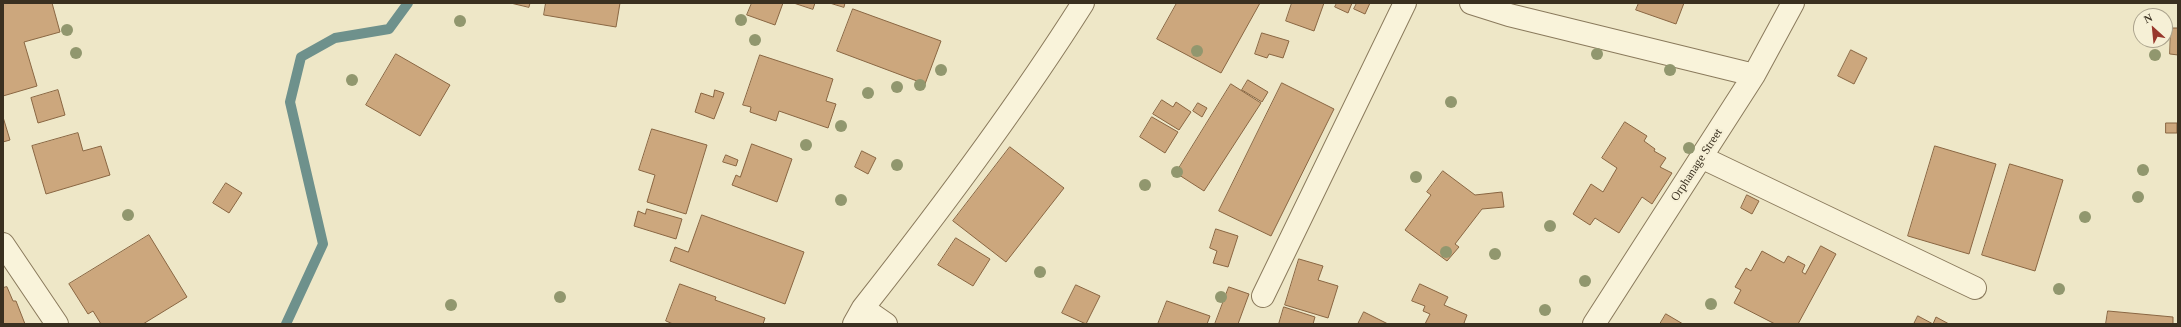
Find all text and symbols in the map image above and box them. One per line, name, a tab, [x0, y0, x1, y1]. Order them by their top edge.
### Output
north arrow	[2133, 8, 2173, 48]
text: N	[2142, 11, 2154, 25]
street label: Orphanage Street	[1668, 126, 1726, 204]

